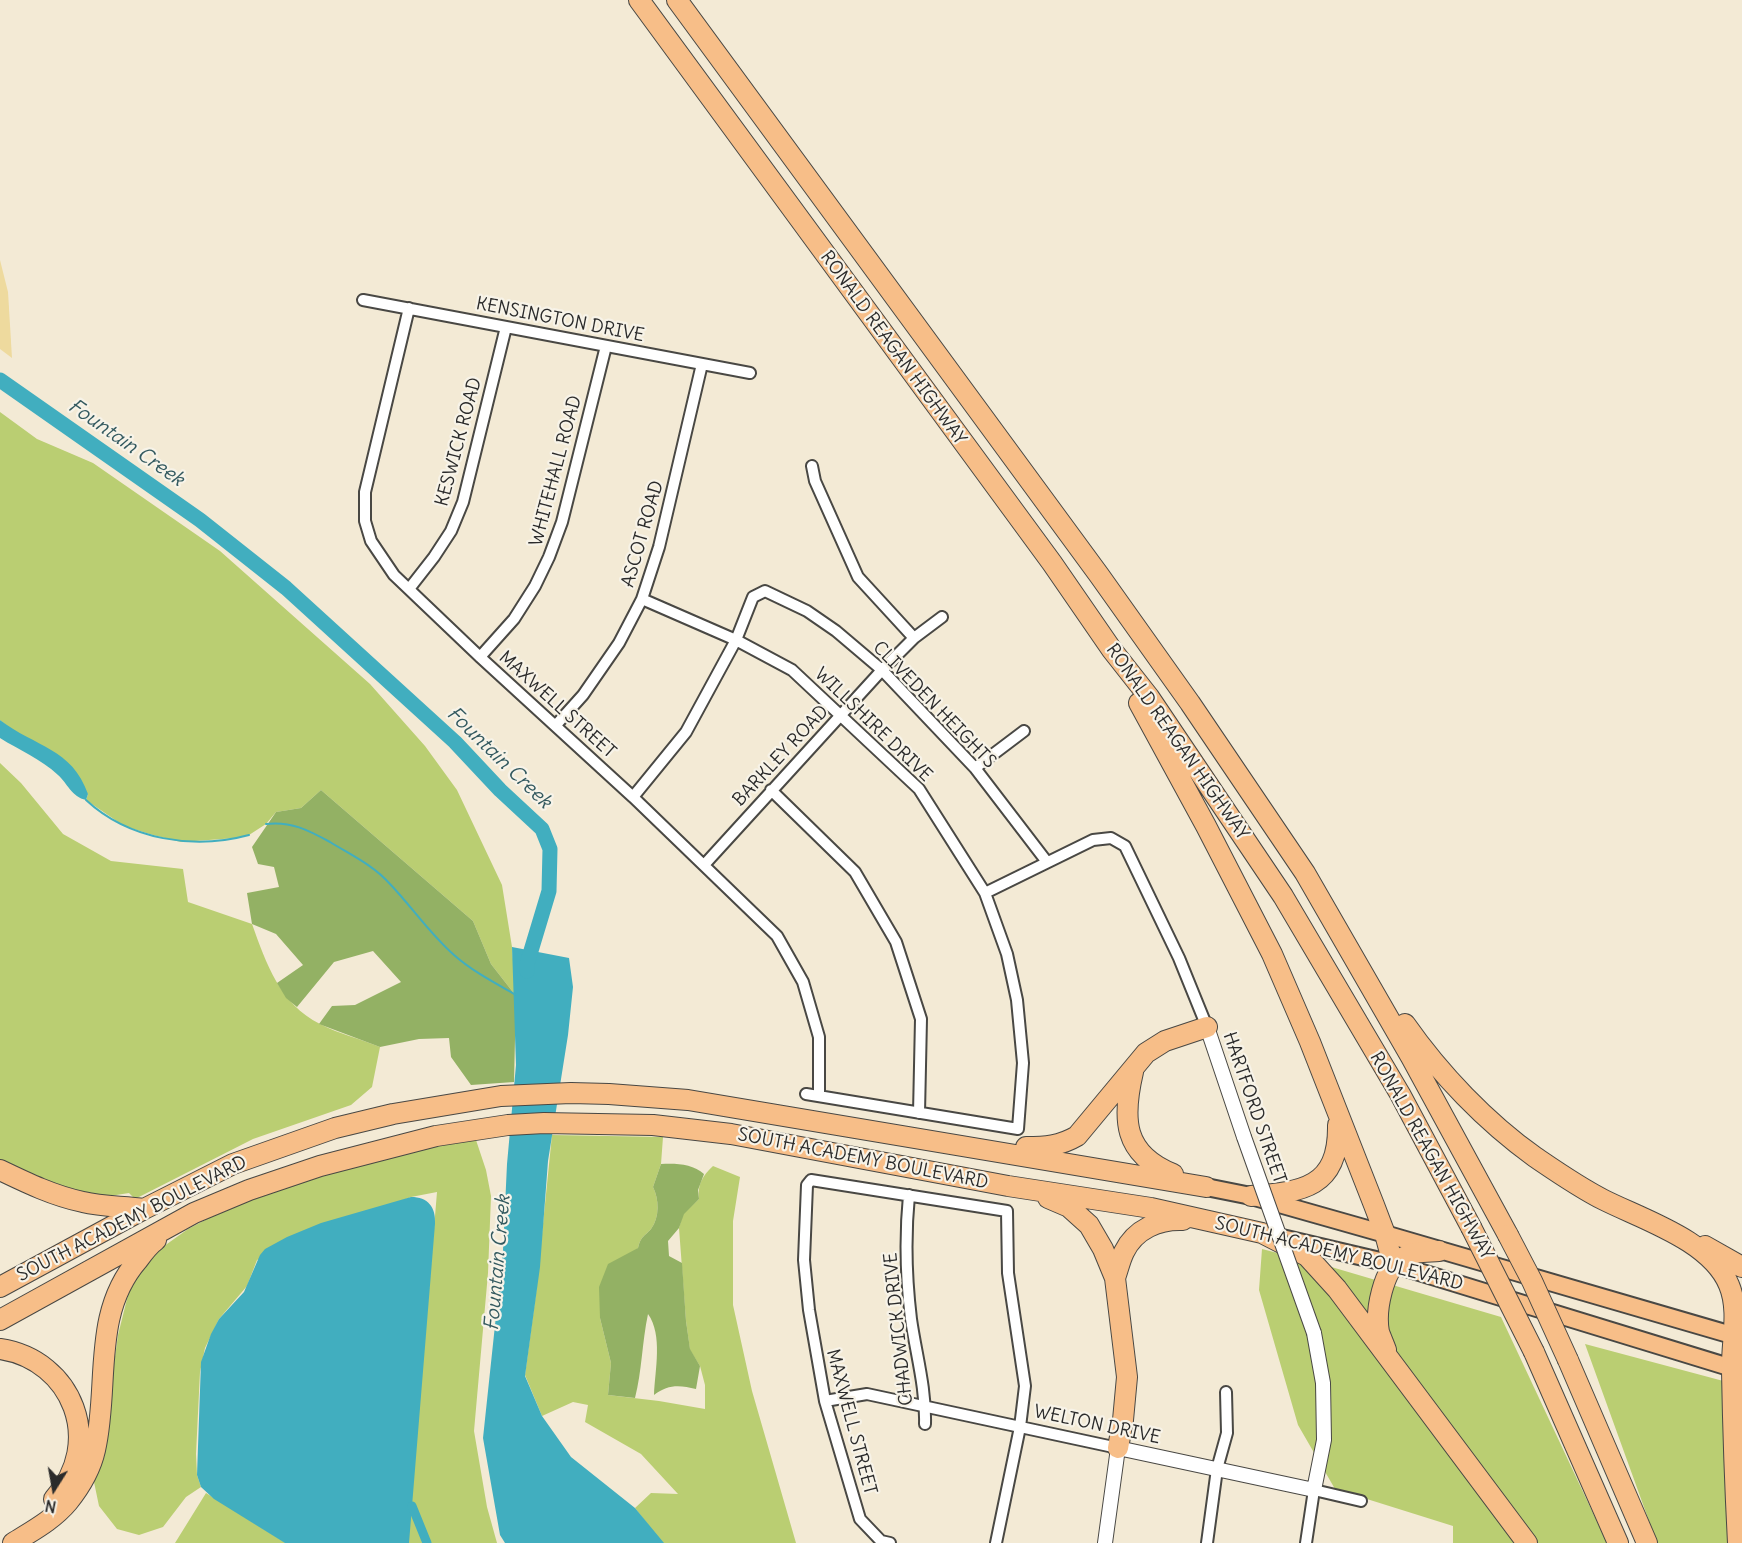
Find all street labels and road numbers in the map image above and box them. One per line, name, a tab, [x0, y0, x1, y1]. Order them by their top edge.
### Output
street label: RONALD REAGAN HIGHWAY	[815, 247, 971, 449]
street label: KENSINGTON DRIVE	[474, 293, 646, 347]
street label: KESWICK ROAD	[431, 375, 487, 509]
street label: WHITEHALL ROAD	[526, 393, 586, 549]
street label: ASCOT ROAD	[617, 478, 669, 590]
street label: CLIVEDEN HEIGHTS	[868, 637, 1000, 773]
street label: RONALD REAGAN HIGHWAY	[1101, 640, 1253, 844]
street label: MAXWELL STREET	[494, 647, 620, 763]
street label: WILLSHIRE DRIVE	[810, 663, 936, 787]
street label: BARKLEY ROAD	[729, 701, 833, 811]
street label: HARTFORD STREET	[1218, 1029, 1290, 1187]
street label: RONALD REAGAN HIGHWAY	[1365, 1048, 1497, 1264]
street label: SOUTH ACADEMY BOULEVARD	[736, 1124, 990, 1194]
street label: SOUTH ACADEMY BOULEVARD	[14, 1152, 250, 1286]
street label: SOUTH ACADEMY BOULEVARD	[1213, 1213, 1465, 1295]
street label: CHADWICK DRIVE	[880, 1251, 918, 1407]
street label: MAXWELL STREET	[821, 1347, 881, 1497]
street label: WELTON DRIVE	[1032, 1401, 1162, 1449]

